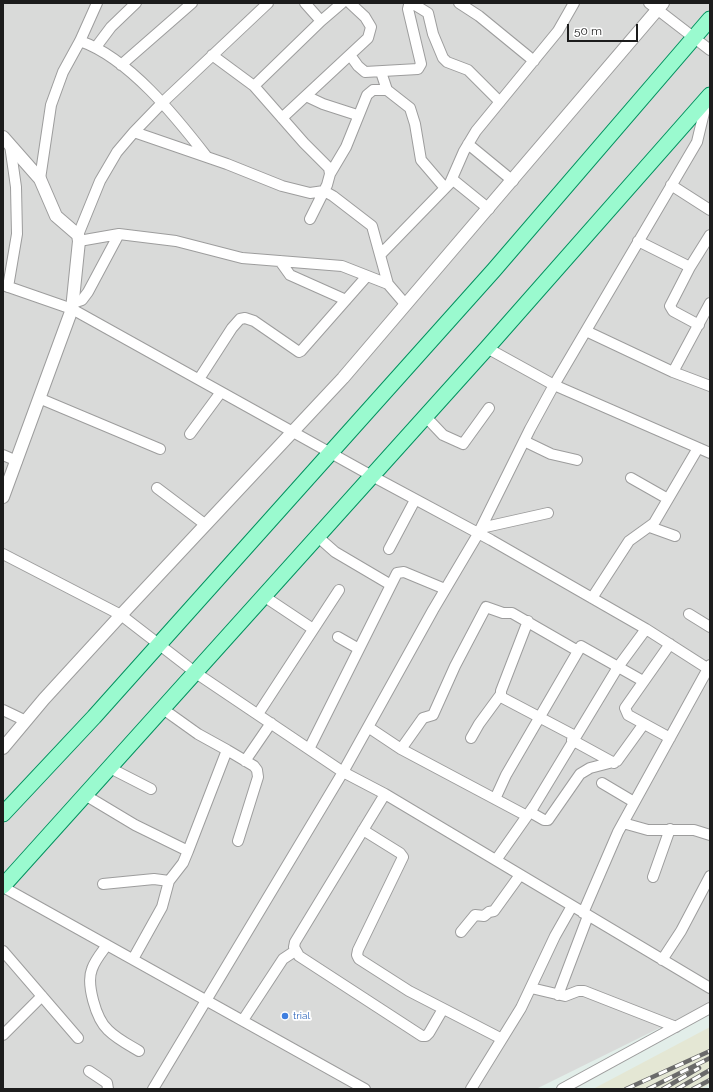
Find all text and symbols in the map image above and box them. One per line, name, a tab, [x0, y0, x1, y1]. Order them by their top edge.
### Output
scale bar	[569, 16, 640, 42]
text: 50 m	[574, 24, 602, 38]
place label: trial	[293, 1010, 310, 1022]
marker: trial	[280, 1011, 290, 1021]

